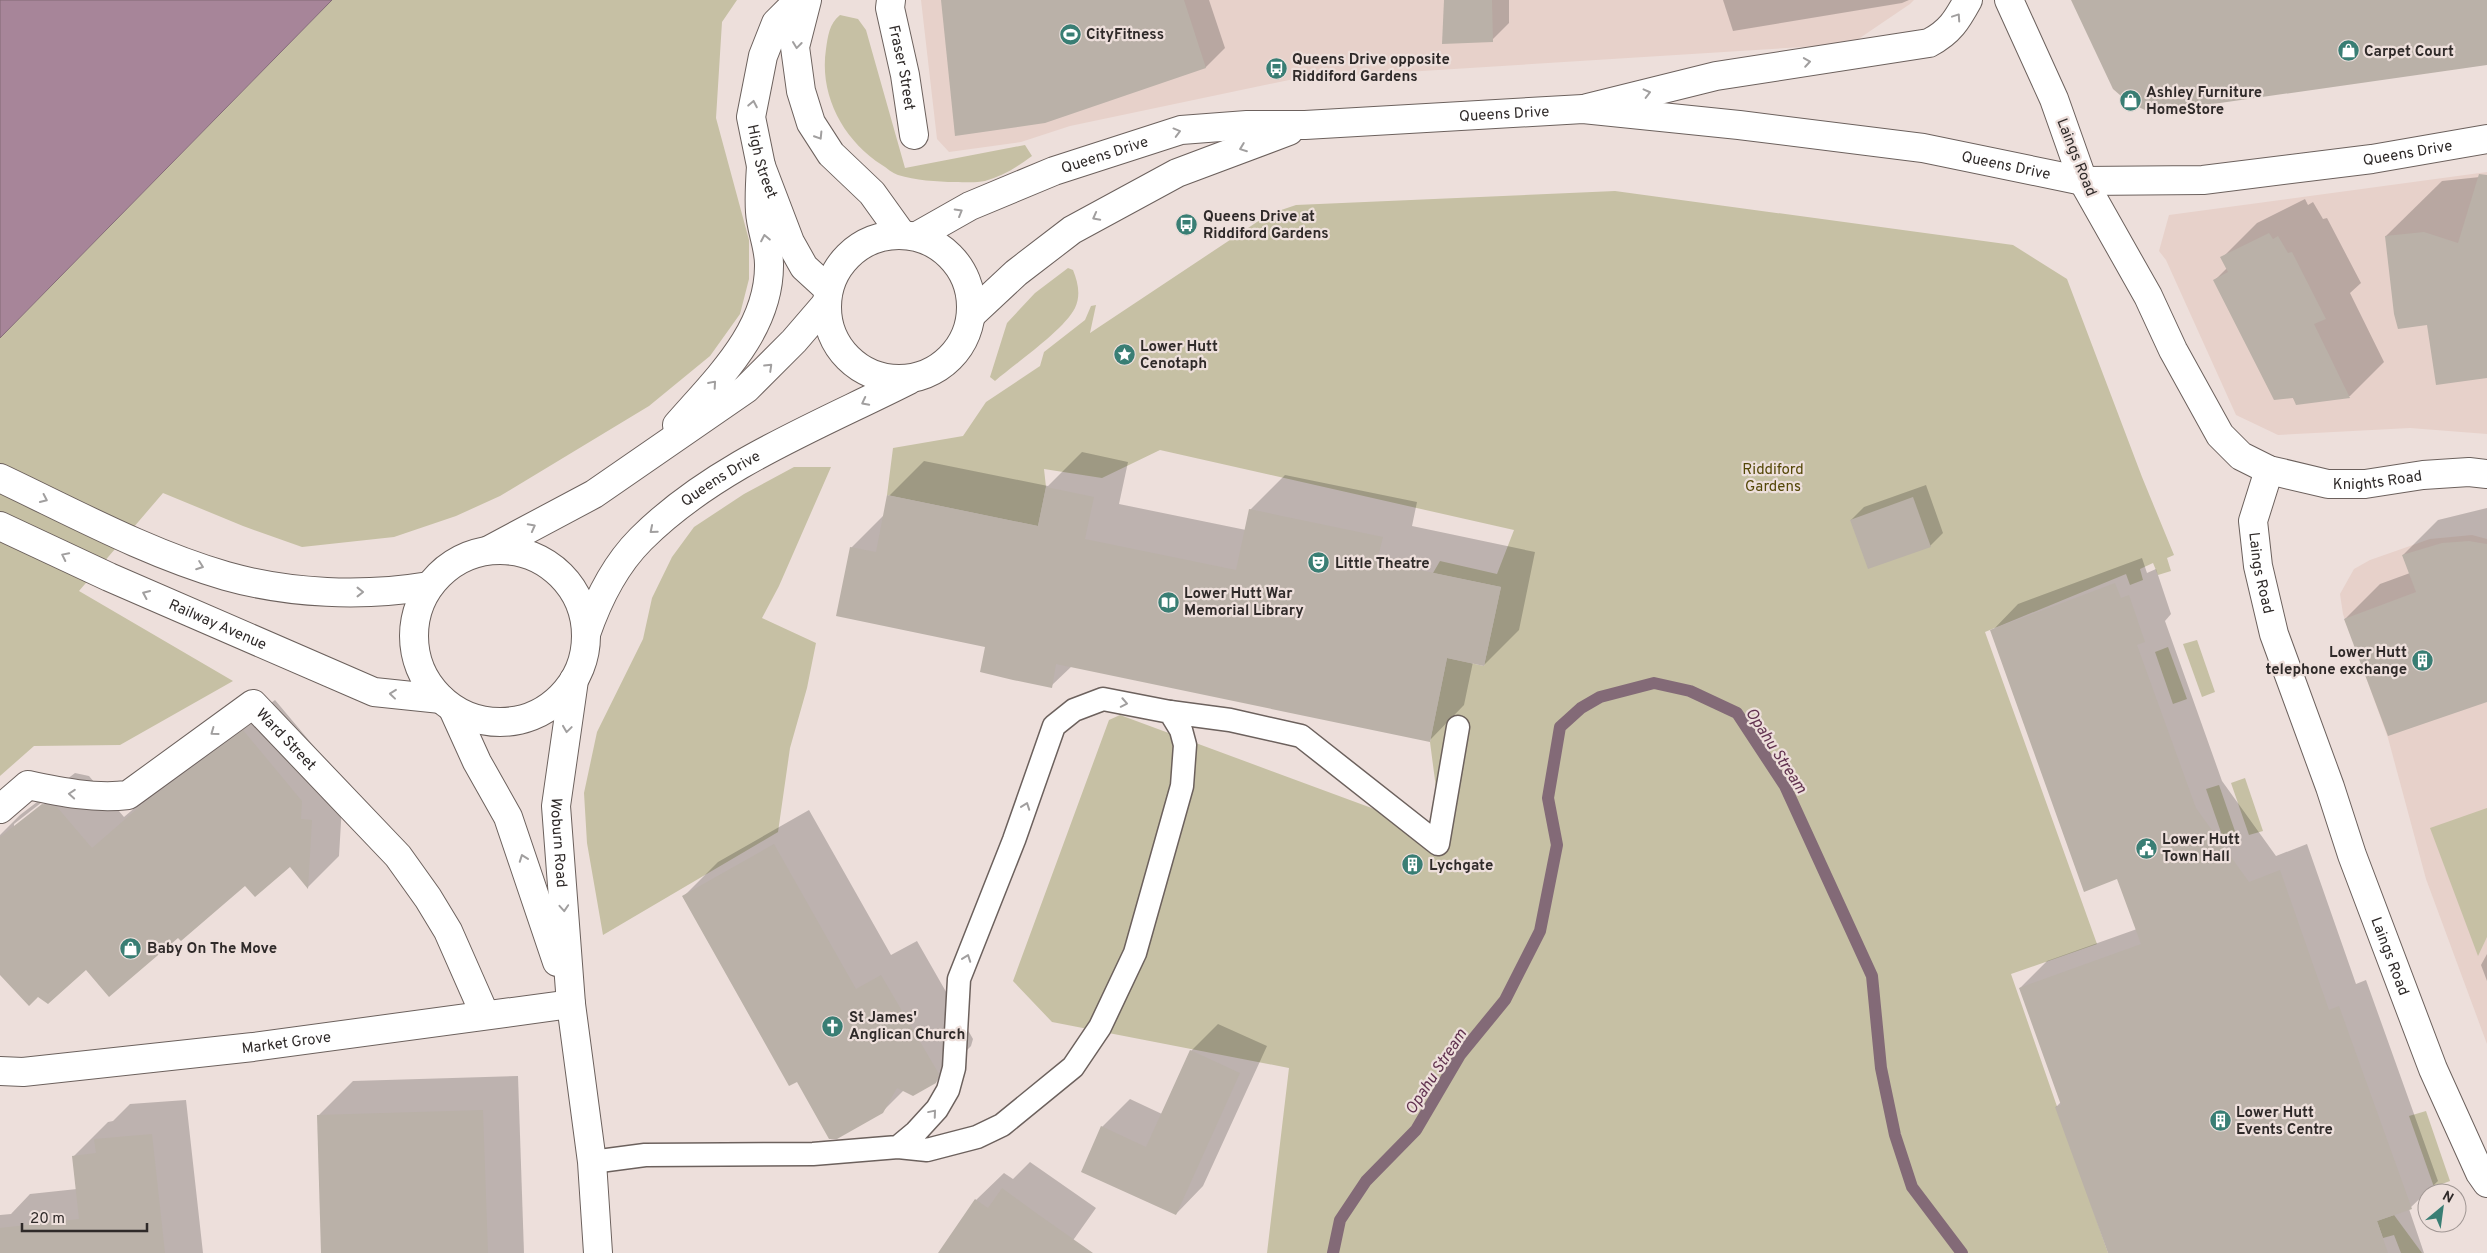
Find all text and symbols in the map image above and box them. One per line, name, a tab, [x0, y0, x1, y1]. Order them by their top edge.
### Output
one-way arrow	[1951, 14, 1960, 23]
sports icon: CityFitness	[1058, 22, 1082, 46]
street label: Fraser Street	[883, 23, 918, 112]
place label: CityFitness	[1086, 26, 1164, 45]
shop icon: Carpet Court	[2336, 39, 2360, 63]
one-way arrow	[792, 41, 803, 49]
place label: Carpet Court	[2364, 43, 2454, 62]
place label: Queens Drive opposite Riddiford Gardens	[1292, 51, 1450, 87]
bus stop icon: Queens Drive opposite Riddiford Gardens	[1264, 56, 1288, 80]
one-way arrow	[1802, 58, 1811, 68]
place label: Ashley Furniture HomeStore	[2146, 84, 2262, 120]
one-way arrow	[1643, 88, 1652, 99]
shop icon: Ashley Furniture HomeStore	[2118, 89, 2142, 113]
one-way arrow	[748, 100, 758, 108]
street label: Queens Drive	[1458, 103, 1550, 127]
street label: Laings Road	[2051, 116, 2100, 199]
street label: High Street	[742, 123, 781, 202]
one-way arrow	[1172, 127, 1181, 138]
one-way arrow	[812, 130, 822, 139]
street label: Queens Drive	[1059, 133, 1151, 179]
street label: Queens Drive	[2362, 137, 2454, 171]
one-way arrow	[1239, 142, 1247, 152]
street label: Queens Drive	[1959, 148, 2052, 185]
one-way arrow	[954, 208, 963, 218]
place label: Queens Drive at Riddiford Gardens	[1203, 208, 1329, 244]
one-way arrow	[1092, 211, 1101, 221]
bus stop icon: Queens Drive at Riddiford Gardens	[1175, 213, 1199, 237]
one-way arrow	[760, 233, 770, 242]
place label: Lower Hutt Cenotaph	[1140, 338, 1218, 374]
place icon: Lower Hutt Cenotaph	[1112, 343, 1136, 367]
one-way arrow	[763, 364, 772, 373]
one-way arrow	[707, 380, 716, 389]
one-way arrow	[861, 396, 870, 406]
street label: Queens Drive	[678, 447, 764, 512]
park label: Riddiford Gardens	[1742, 461, 1804, 497]
street label: Knights Road	[2333, 467, 2424, 495]
one-way arrow	[39, 493, 48, 503]
one-way arrow	[527, 523, 536, 533]
one-way arrow	[649, 524, 658, 533]
street label: Laings Road	[2243, 531, 2277, 616]
theatre icon: Little Theatre	[1307, 551, 1331, 575]
one-way arrow	[61, 552, 70, 562]
place label: Little Theatre	[1335, 555, 1430, 574]
one-way arrow	[196, 560, 204, 570]
place label: Lower Hutt War Memorial Library	[1184, 585, 1304, 621]
one-way arrow	[356, 587, 364, 597]
one-way arrow	[142, 589, 151, 600]
library icon: Lower Hutt War Memorial Library	[1156, 590, 1180, 614]
street label: Railway Avenue	[165, 596, 269, 655]
place label: Lower Hutt telephone exchange	[2265, 644, 2407, 680]
building icon: Lower Hutt telephone exchange	[2411, 649, 2435, 673]
one-way arrow	[389, 689, 397, 700]
one-way arrow	[1119, 697, 1128, 707]
water label: Opahu Stream	[1740, 704, 1811, 798]
street label: Ward Street	[251, 705, 320, 775]
one-way arrow	[562, 725, 573, 733]
one-way arrow	[210, 726, 220, 735]
one-way arrow	[68, 788, 76, 799]
street label: Woburn Road	[545, 796, 570, 888]
one-way arrow	[1020, 802, 1030, 811]
place label: Lower Hutt Town Hall	[2162, 831, 2240, 867]
public building icon: Lower Hutt Town Hall	[2134, 836, 2158, 860]
building icon: Lychgate	[1401, 853, 1425, 877]
one-way arrow	[519, 854, 529, 863]
place label: Lychgate	[1429, 857, 1493, 876]
one-way arrow	[558, 904, 569, 912]
street label: Laings Road	[2365, 915, 2412, 999]
shop icon: Baby On The Move	[119, 936, 143, 960]
place label: Baby On The Move	[147, 940, 277, 959]
one-way arrow	[961, 954, 971, 962]
place label: St James' Anglican Church	[849, 1009, 965, 1045]
church icon: St James' Anglican Church	[821, 1014, 845, 1038]
water label: Opahu Stream	[1401, 1025, 1472, 1119]
street label: Market Grove	[241, 1029, 332, 1059]
place label: Lower Hutt Events Centre	[2236, 1104, 2333, 1140]
building icon: Lower Hutt Events Centre	[2208, 1109, 2232, 1133]
one-way arrow	[927, 1110, 935, 1119]
north arrow	[2417, 1183, 2467, 1233]
text: N	[2439, 1188, 2456, 1208]
scale bar	[22, 1200, 148, 1232]
text: 20 m	[30, 1210, 65, 1229]

